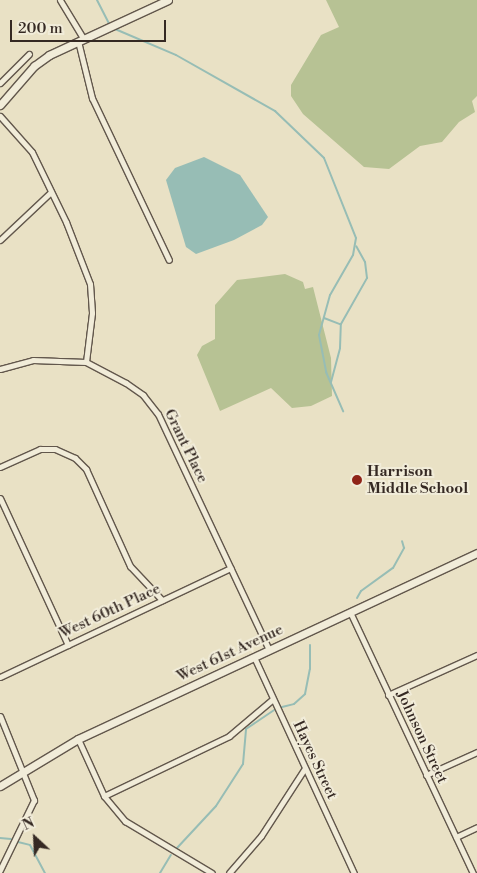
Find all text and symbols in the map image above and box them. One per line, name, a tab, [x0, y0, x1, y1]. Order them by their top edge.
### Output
scale bar	[12, 10, 169, 42]
text: 200 m	[18, 19, 63, 38]
street label: Grant Place	[160, 406, 212, 486]
place label: Harrison Middle School	[367, 462, 468, 497]
marker: Harrison Middle School	[351, 474, 363, 486]
street label: West 60th Place	[57, 580, 163, 642]
street label: West 61st Avenue	[174, 621, 286, 685]
street label: Johnson Street	[393, 688, 451, 786]
street label: Hayes Street	[289, 718, 341, 802]
north arrow	[10, 813, 60, 863]
text: N	[20, 814, 37, 835]

